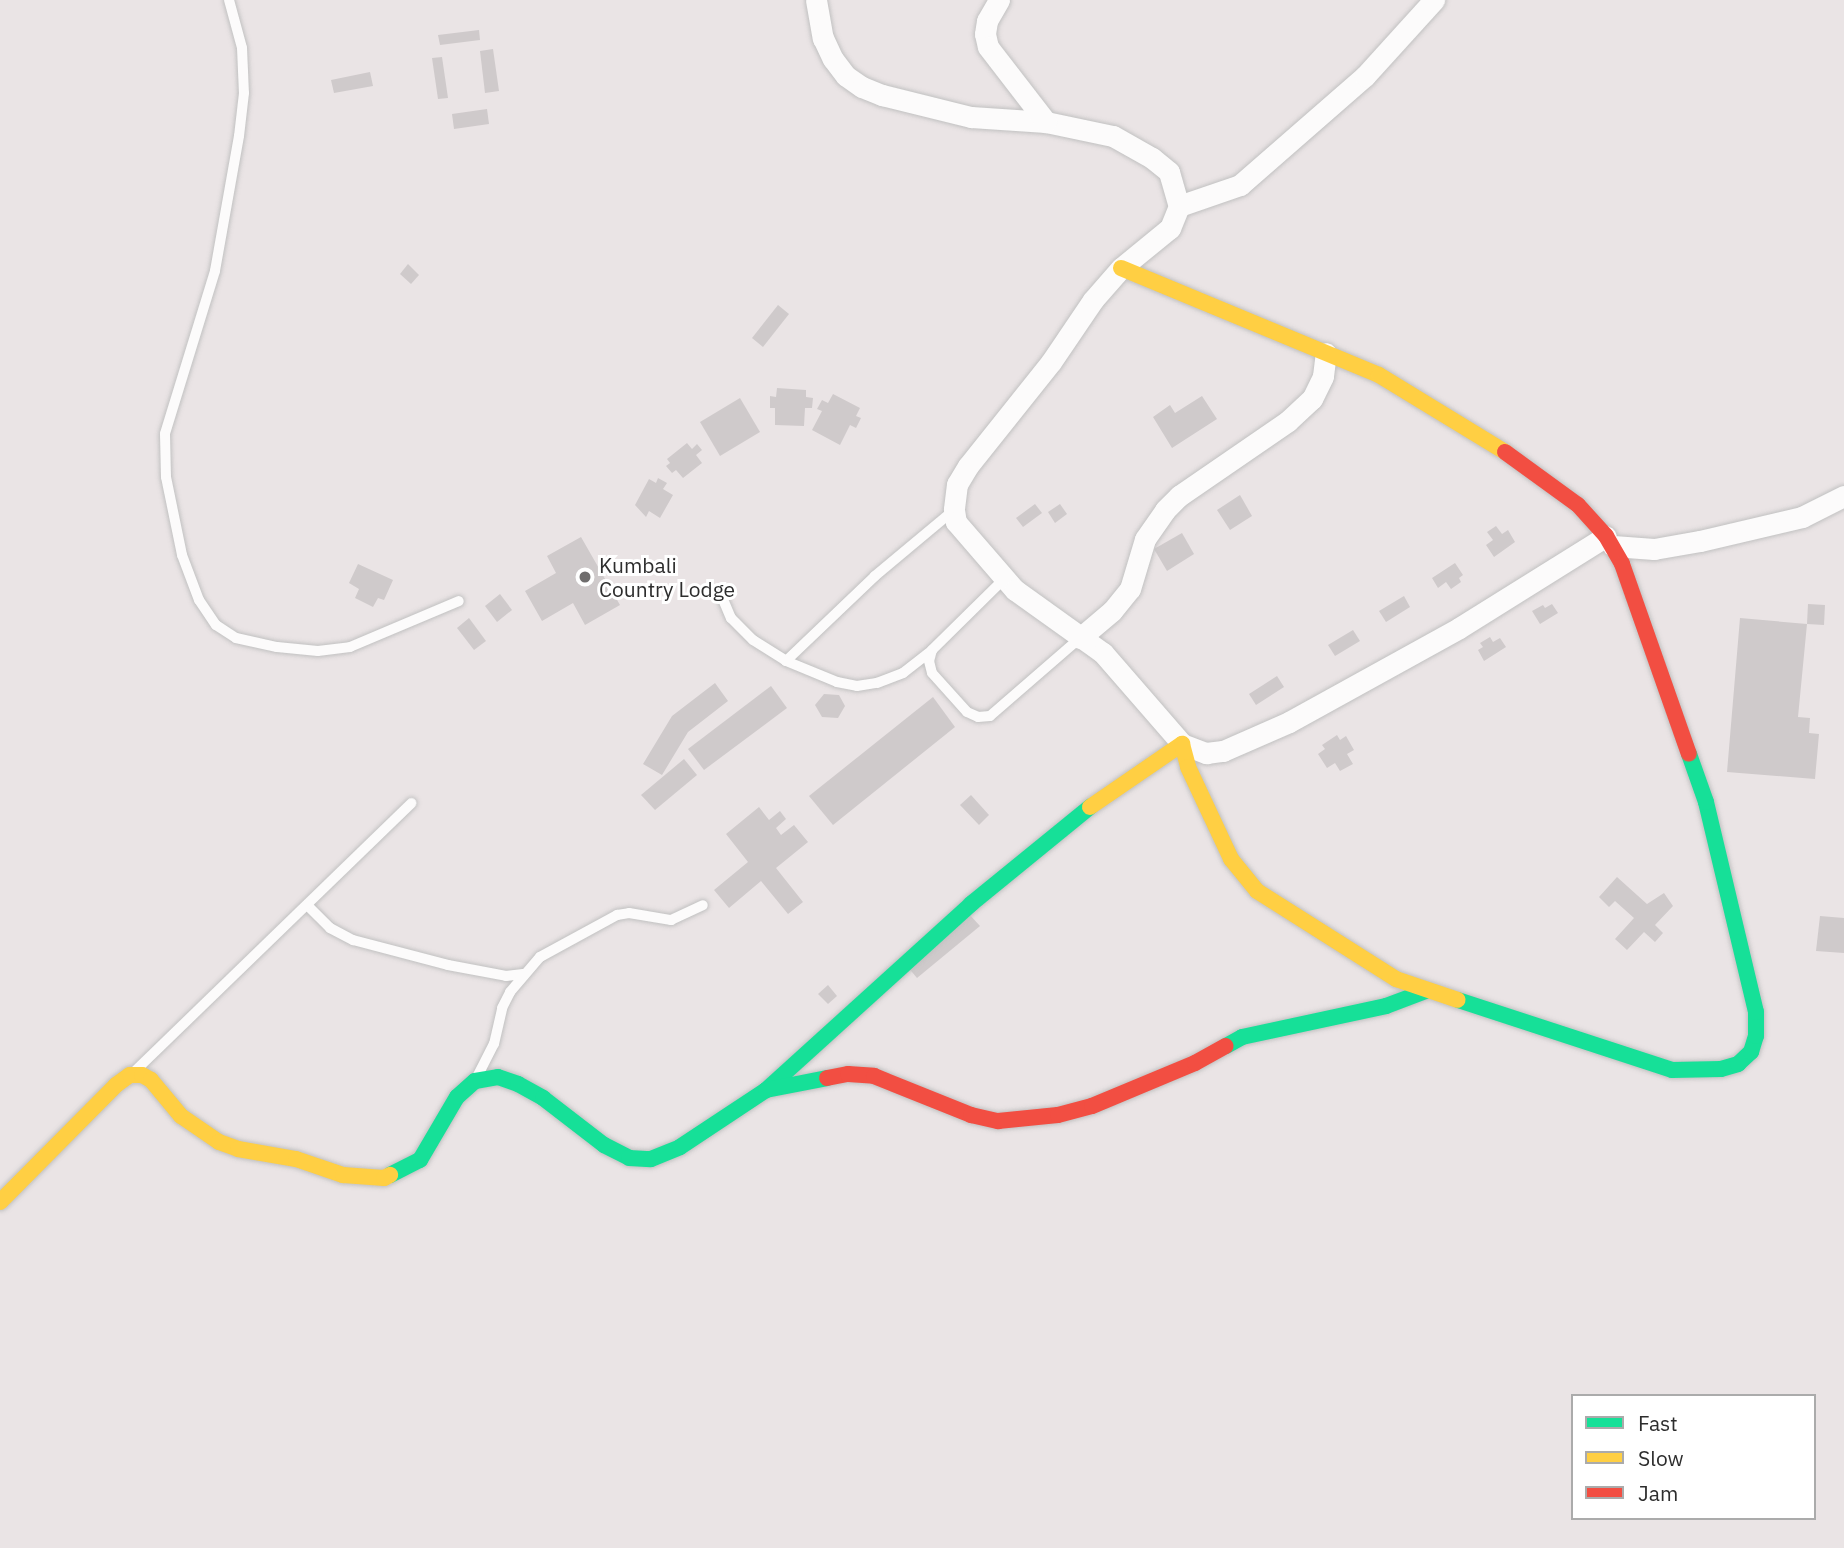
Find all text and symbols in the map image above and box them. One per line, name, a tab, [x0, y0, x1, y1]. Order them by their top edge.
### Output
place label: Kumbali Country Lodge	[599, 552, 735, 602]
marker: Kumbali Country Lodge	[577, 569, 593, 585]
legend	[1571, 1394, 1816, 1520]
text: Fast	[1638, 1409, 1678, 1437]
text: Slow	[1638, 1444, 1684, 1472]
text: Jam	[1638, 1479, 1678, 1507]

